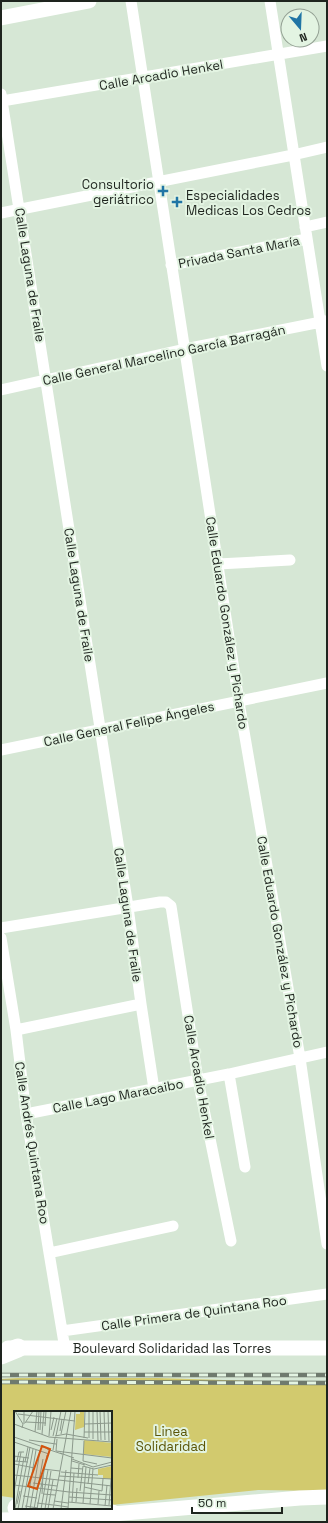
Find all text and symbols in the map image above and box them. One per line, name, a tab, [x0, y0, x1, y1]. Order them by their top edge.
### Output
north arrow	[280, 8, 320, 48]
text: N	[297, 30, 309, 45]
street label: Calle Arcadio Henkel	[98, 56, 224, 94]
place label: Consultorio geriátrico	[82, 176, 154, 208]
marker: Consultorio geriátrico	[157, 185, 169, 197]
place label: Especialidades Medicas Los Cedros	[186, 187, 311, 219]
marker: Especialidades Medicas Los Cedros	[171, 196, 183, 208]
street label: Calle Laguna de Fraile	[11, 207, 49, 343]
street label: Privada Santa María	[177, 232, 302, 272]
street label: Calle General Marcelino García Barragán	[41, 321, 287, 389]
street label: Calle Eduardo González y Pichardo	[202, 516, 252, 730]
street label: Calle Laguna de Fraile	[60, 527, 98, 663]
street label: Calle General Felipe Ángeles	[42, 698, 216, 750]
street label: Calle Eduardo González y Pichardo	[253, 835, 307, 1049]
street label: Calle Laguna de Fraile	[110, 847, 146, 983]
street label: Calle Arcadio Henkel	[180, 1014, 218, 1140]
street label: Calle Andrés Quintana Roo	[11, 1061, 53, 1225]
street label: Calle Lago Maracaibo	[51, 1075, 185, 1117]
street label: Calle Primera de Quintana Roo	[100, 1292, 288, 1334]
street label: Boulevard Solidaridad las Torres	[73, 1340, 272, 1357]
inset map	[14, 1411, 112, 1509]
park label: Linea Solidaridad	[136, 1423, 206, 1455]
scale bar	[192, 1489, 282, 1515]
text: 50 m	[198, 1495, 226, 1511]

